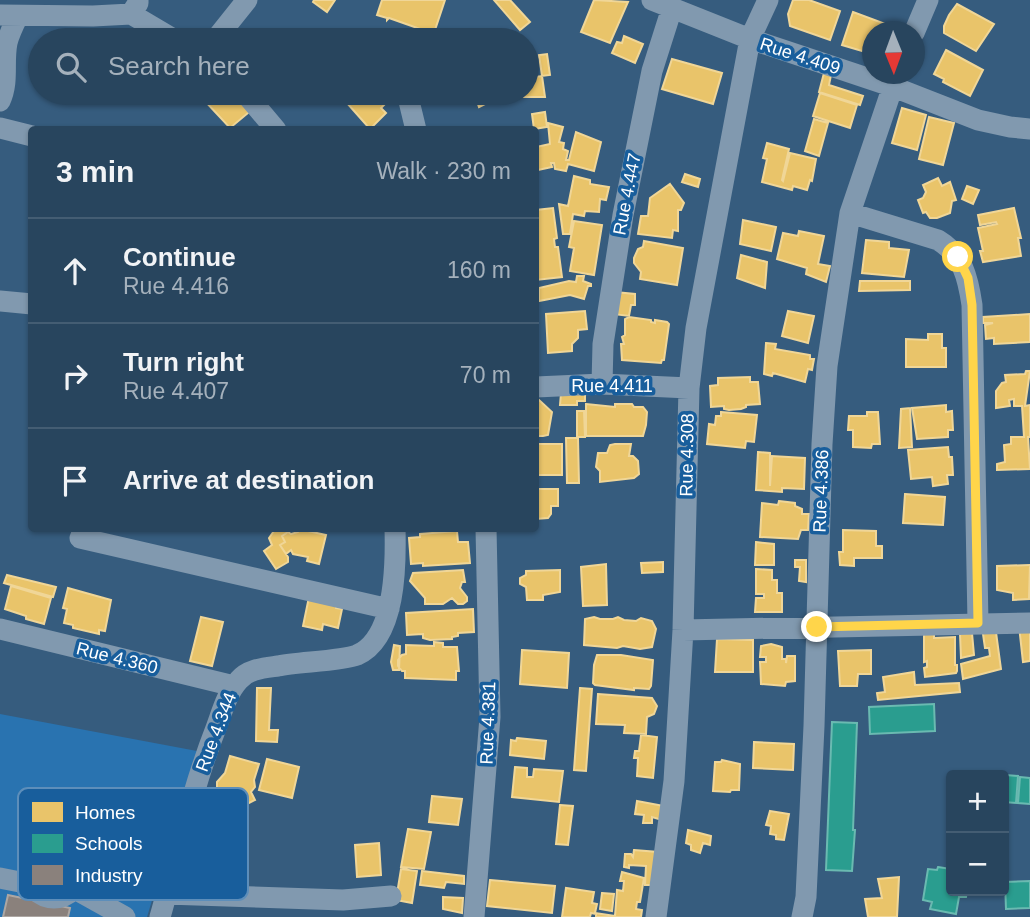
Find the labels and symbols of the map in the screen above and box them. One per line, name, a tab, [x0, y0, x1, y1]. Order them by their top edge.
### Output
north arrow	[862, 21, 925, 84]
street label: Rue 4.409	[757, 34, 843, 78]
street label: Rue 4.447	[609, 151, 645, 237]
route start	[942, 241, 973, 272]
street label: Rue 4.411	[571, 376, 653, 396]
street label: Rue 4.308	[676, 413, 698, 497]
street label: Rue 4.386	[810, 449, 832, 533]
route end	[801, 611, 832, 642]
street label: Rue 4.360	[74, 638, 160, 678]
street label: Rue 4.381	[477, 681, 499, 765]
street label: Rue 4.344	[192, 690, 240, 774]
legend	[18, 788, 248, 900]
text: Homes	[75, 802, 135, 823]
text: Schools	[75, 833, 143, 854]
text: Industry	[75, 865, 143, 886]

